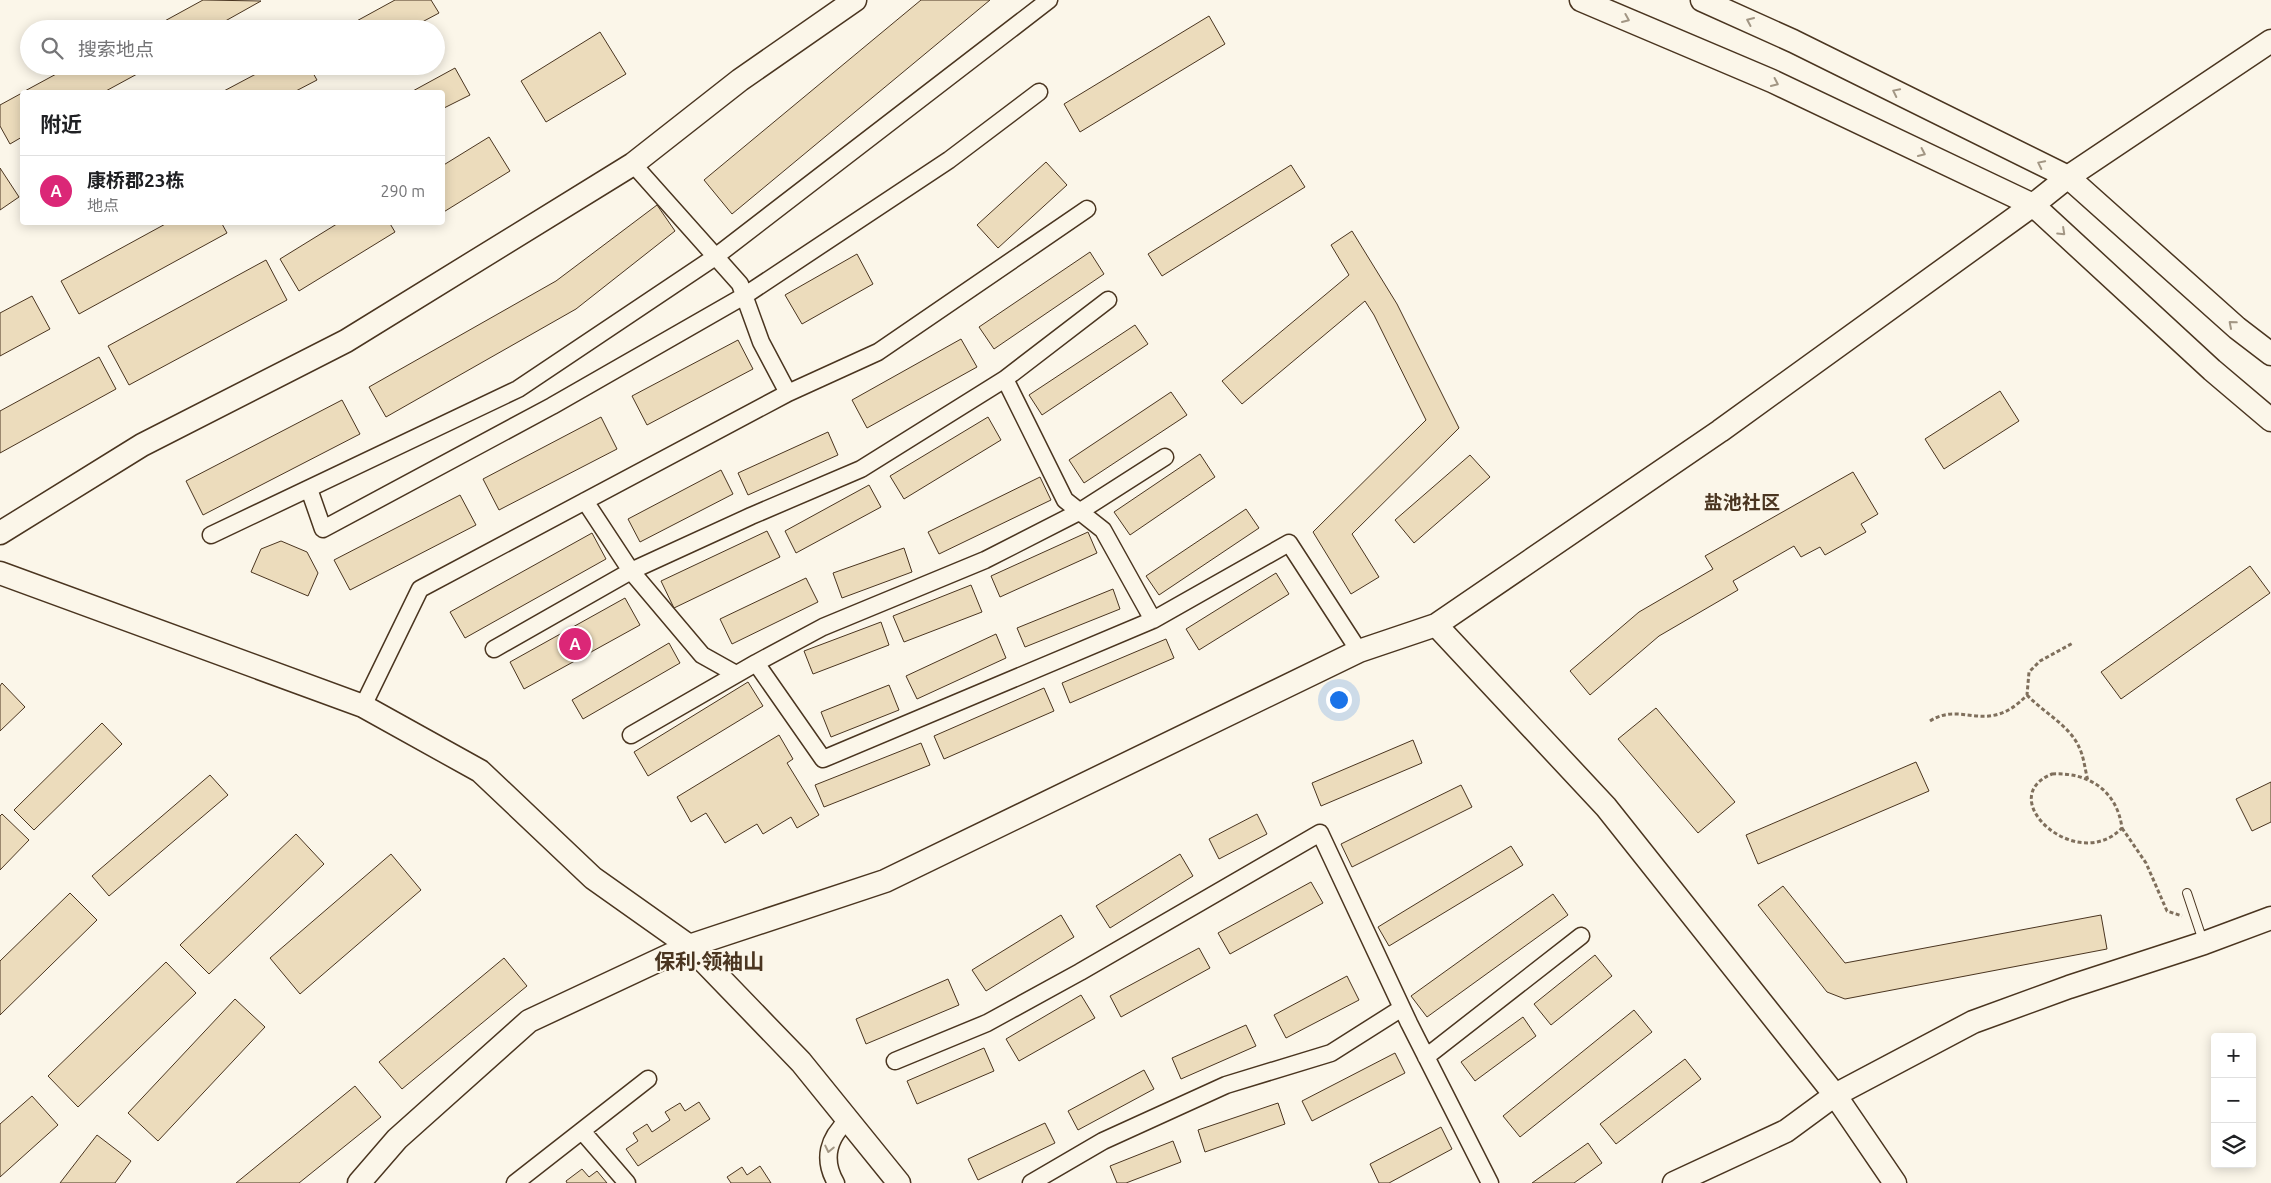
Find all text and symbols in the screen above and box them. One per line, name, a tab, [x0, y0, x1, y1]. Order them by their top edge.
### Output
one-way arrow	[1621, 13, 1630, 24]
one-way arrow	[1746, 18, 1755, 28]
search box	[20, 20, 445, 75]
icon: search	[38, 34, 66, 62]
text: 搜索地点	[78, 38, 154, 60]
one-way arrow	[1770, 77, 1779, 88]
one-way arrow	[1892, 88, 1901, 98]
text: 附近	[40, 112, 82, 136]
one-way arrow	[1917, 146, 1926, 157]
one-way arrow	[2038, 160, 2047, 170]
text: 康桥郡23栋	[87, 169, 184, 191]
text: A	[50, 182, 62, 200]
text: 290 m	[380, 182, 425, 200]
text: 地点	[87, 196, 119, 214]
one-way arrow	[2057, 226, 2066, 235]
one-way arrow	[2229, 321, 2238, 330]
district label: 盐池社区	[1704, 491, 1780, 513]
pin: A	[559, 625, 591, 663]
your location	[1326, 687, 1352, 713]
district label: 保利·领袖山	[654, 949, 764, 973]
map controls	[2211, 1033, 2256, 1168]
button: +	[2211, 1033, 2256, 1078]
button: −	[2211, 1078, 2256, 1123]
button: layers	[2211, 1123, 2256, 1168]
one-way arrow	[824, 1145, 835, 1154]

